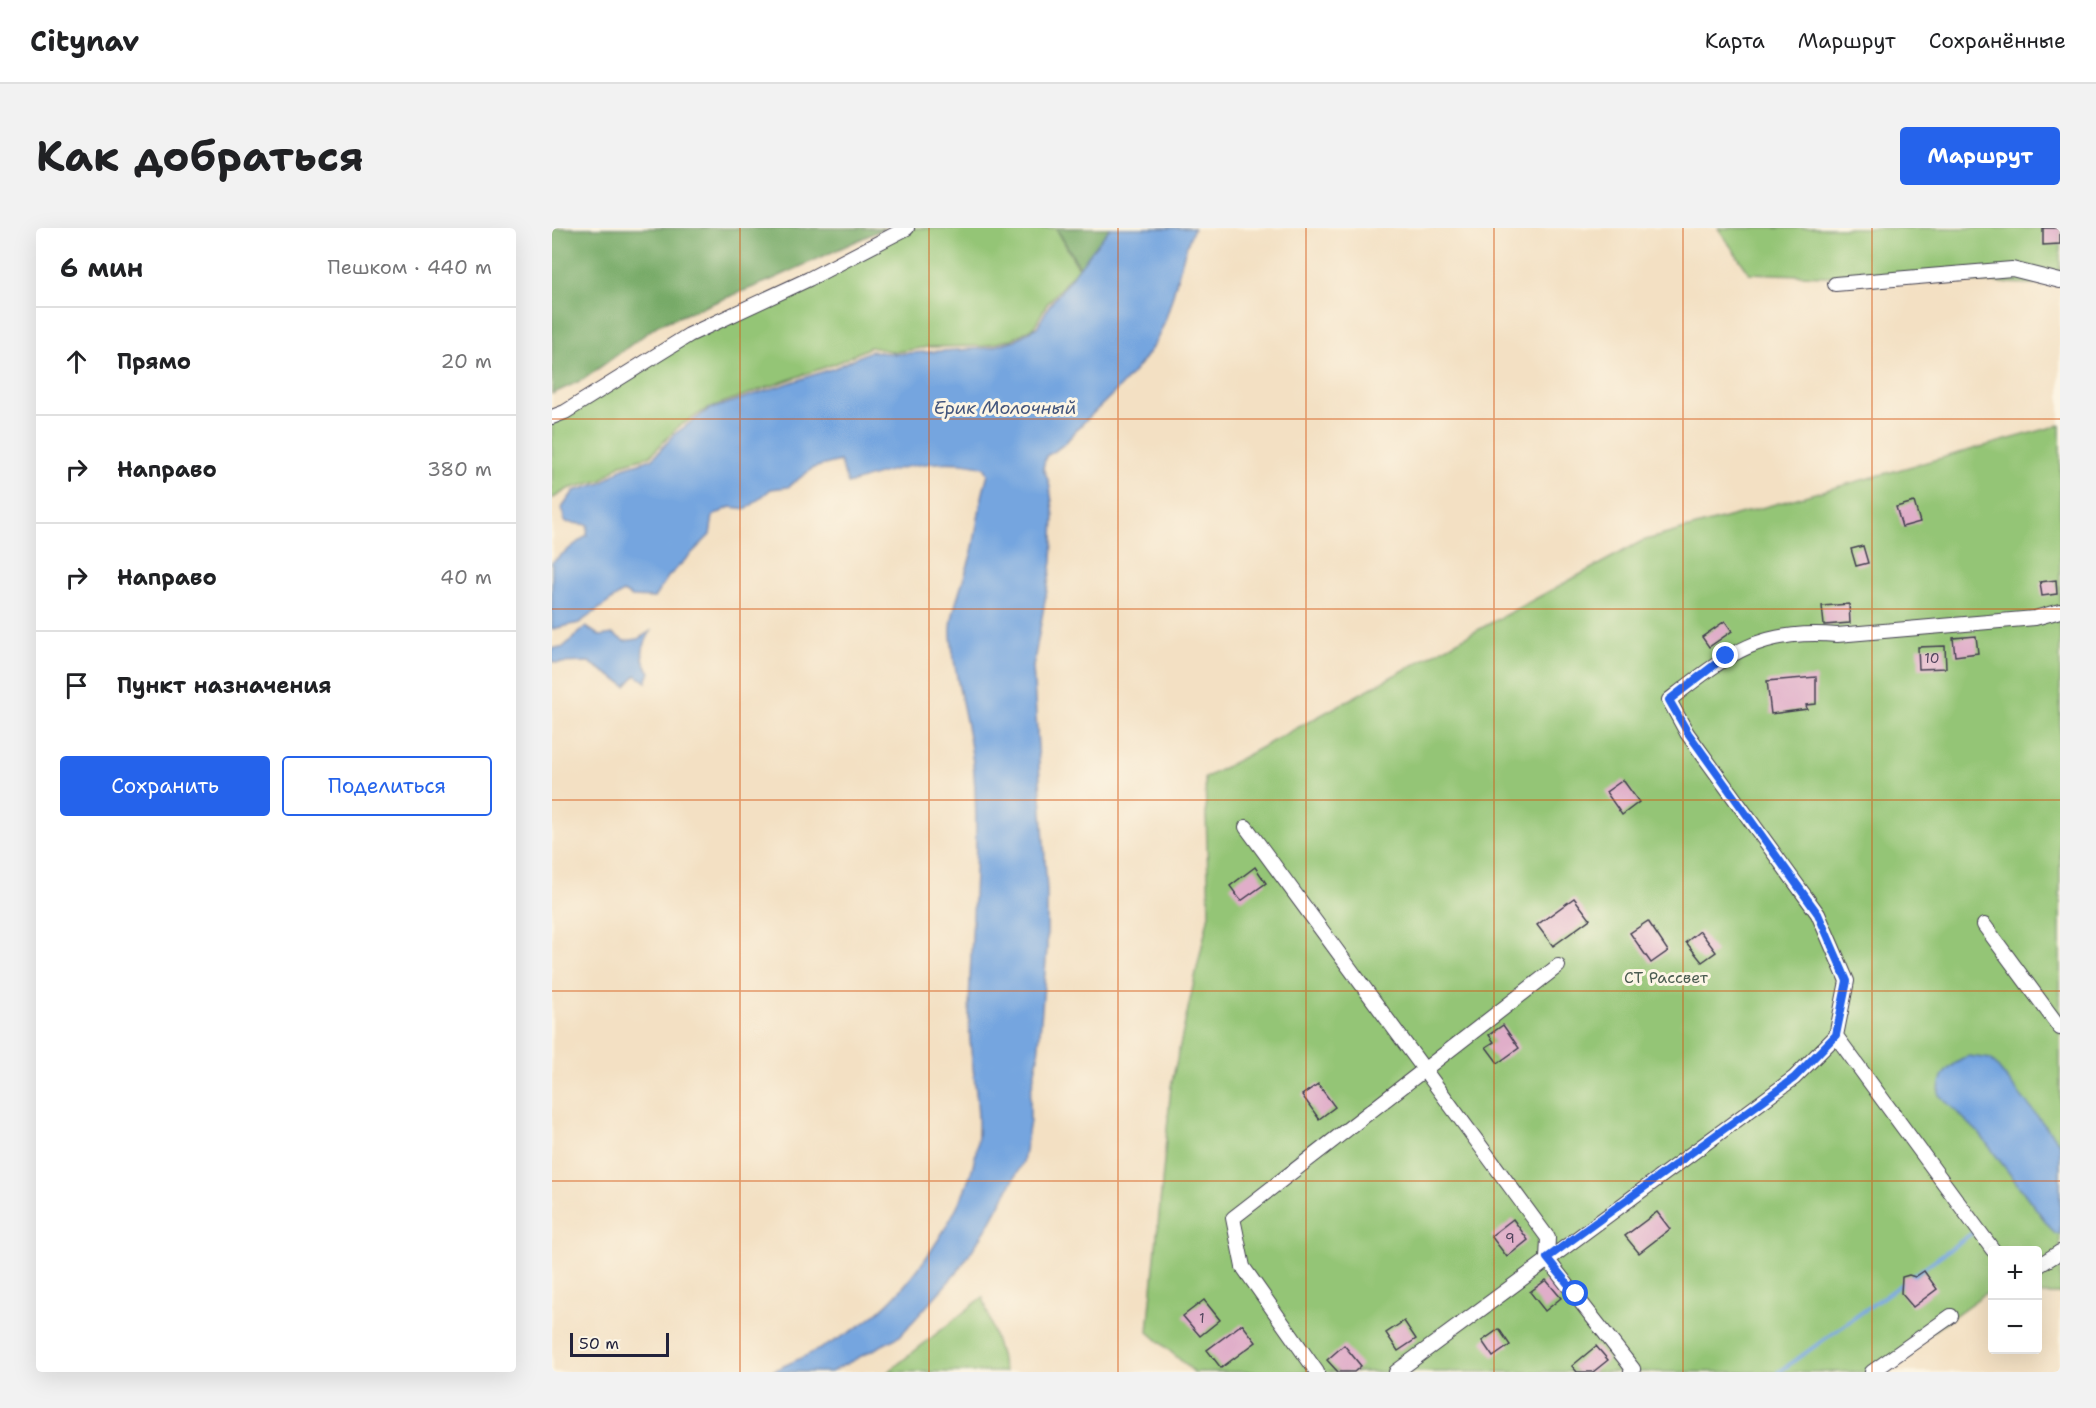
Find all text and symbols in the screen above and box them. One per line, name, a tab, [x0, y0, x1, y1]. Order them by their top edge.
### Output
text: Citynav	[30, 22, 139, 60]
text: Карта	[1705, 27, 1765, 55]
text: Маршрут	[1798, 27, 1896, 55]
text: Сохранённые	[1929, 27, 2066, 55]
button: Маршрут	[1900, 127, 2060, 185]
text: Как добраться	[36, 128, 364, 184]
text: 6 мин	[60, 250, 143, 285]
text: Пешком · 440 m	[328, 254, 492, 280]
icon: ahead	[60, 345, 93, 378]
text: Прямо	[117, 347, 191, 376]
text: 20 m	[441, 348, 492, 374]
water label: Ерик Молочный	[934, 396, 1076, 420]
icon: right	[60, 453, 93, 486]
text: Направо	[117, 455, 217, 484]
text: 380 m	[427, 456, 492, 482]
icon: right	[60, 561, 93, 594]
text: Направо	[117, 563, 217, 592]
text: 40 m	[440, 564, 492, 590]
route end	[1712, 642, 1738, 668]
house number: 10	[1924, 649, 1940, 667]
icon: arrive	[60, 669, 93, 702]
text: Пункт назначения	[117, 671, 331, 700]
button: Сохранить	[60, 756, 270, 816]
button: Поделиться	[282, 756, 492, 816]
park label: СТ Рассвет	[1624, 967, 1709, 988]
house number: 9	[1505, 1229, 1515, 1247]
map controls	[1988, 1246, 2042, 1354]
button: +	[1988, 1246, 2042, 1300]
route start	[1562, 1280, 1588, 1306]
button: −	[1988, 1300, 2042, 1354]
house number: 1	[1199, 1309, 1205, 1327]
scale bar	[570, 1330, 669, 1358]
text: 50 m	[579, 1333, 619, 1354]

